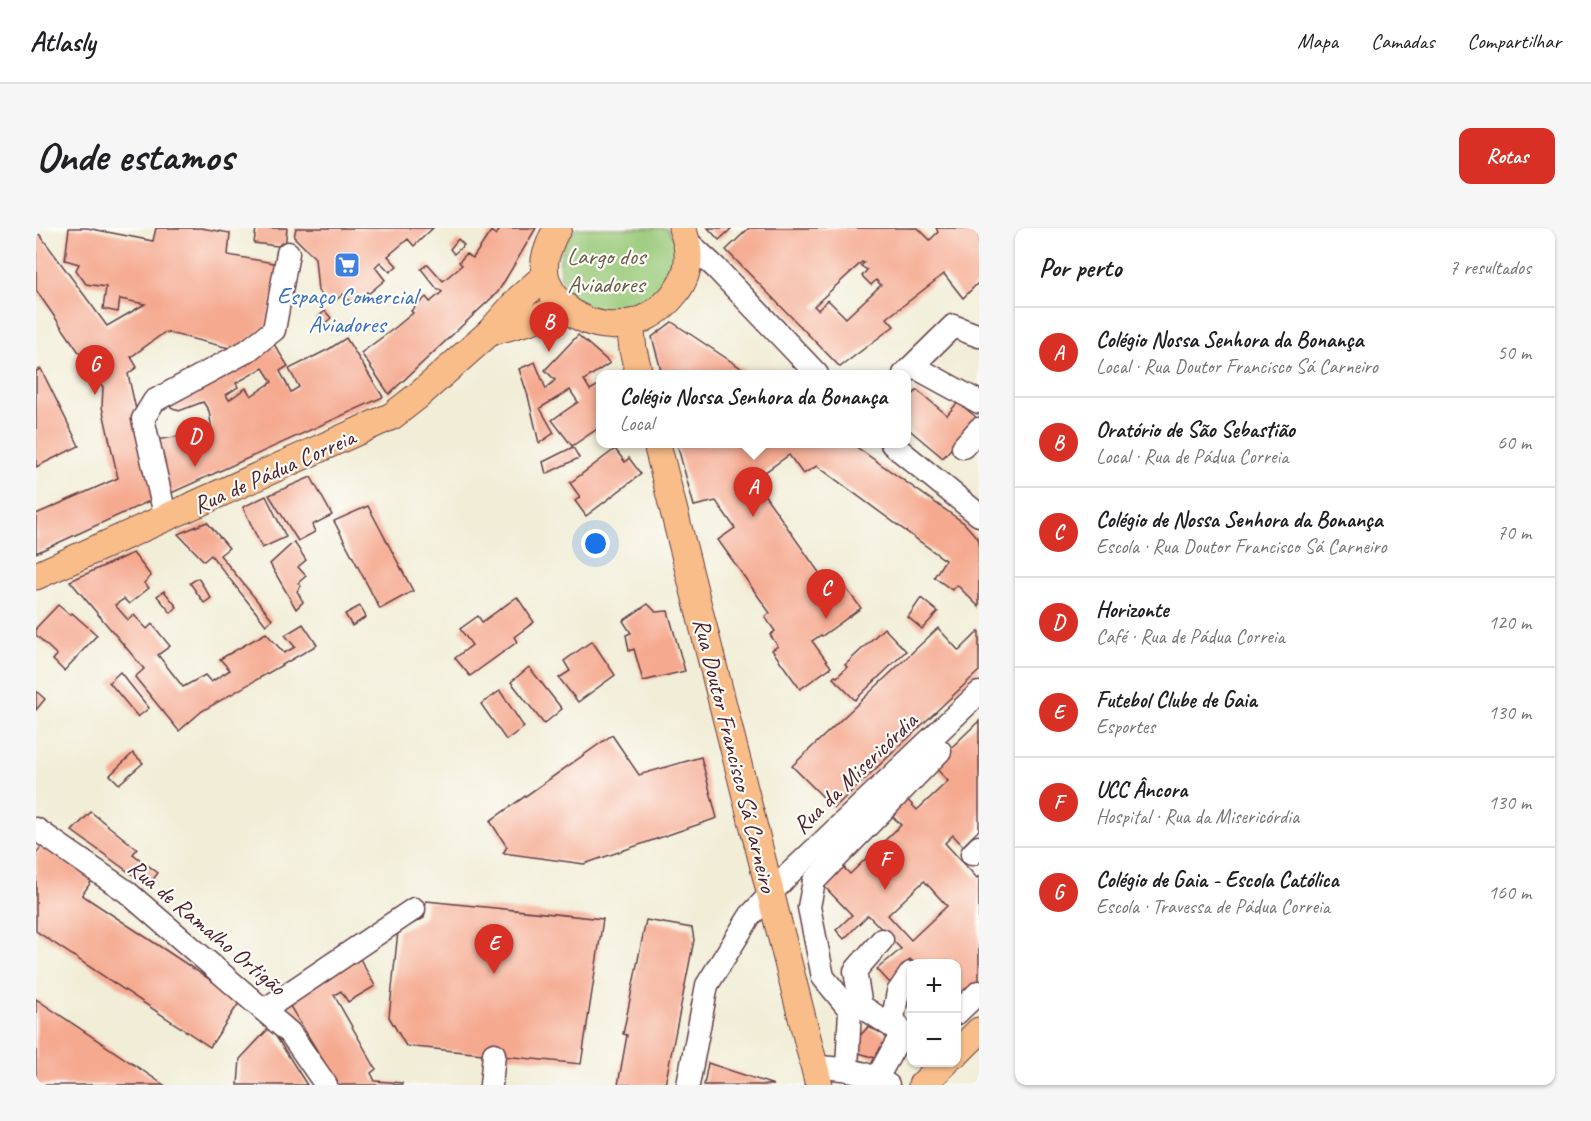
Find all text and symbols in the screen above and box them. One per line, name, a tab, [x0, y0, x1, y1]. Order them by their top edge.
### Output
text: Atlasly	[30, 24, 95, 59]
text: Mapa	[1297, 28, 1338, 54]
text: Camadas	[1371, 28, 1434, 54]
text: Compartilhar	[1467, 28, 1561, 54]
button: Rotas	[1459, 128, 1555, 184]
text: Onde estamos	[36, 130, 233, 183]
park label: Largo dos Aviadores	[567, 241, 648, 299]
supermarket icon: Espaço Comercial Aviadores	[332, 250, 362, 280]
text: Por perto	[1039, 251, 1121, 284]
text: 7 resultados	[1449, 255, 1531, 280]
place label: Espaço Comercial Aviadores	[277, 281, 421, 339]
pin: B	[530, 302, 568, 352]
text: Colégio Nossa Senhora da Bonança	[1096, 326, 1363, 354]
text: A	[1053, 340, 1064, 365]
text: 50 m	[1497, 340, 1531, 365]
pin: G	[76, 346, 114, 395]
text: Local · Rua Doutor Francisco Sá Carneiro	[1096, 354, 1378, 379]
popup	[596, 370, 911, 448]
text: Colégio Nossa Senhora da Bonança	[620, 383, 887, 411]
text: Local	[620, 411, 654, 436]
text: Oratório de São Sebastião	[1096, 416, 1295, 444]
pin: D	[176, 418, 214, 467]
street label: Rua de Pádua Correia	[188, 421, 361, 520]
text: B	[1053, 430, 1064, 455]
text: 60 m	[1497, 430, 1531, 455]
text: Local · Rua de Pádua Correia	[1096, 444, 1288, 469]
pin: A	[734, 468, 772, 517]
text: Colégio de Nossa Senhora da Bonança	[1096, 506, 1383, 534]
text: C	[1054, 520, 1063, 545]
text: 70 m	[1497, 520, 1531, 545]
your location	[581, 529, 610, 558]
text: Escola · Rua Doutor Francisco Sá Carneiro	[1096, 534, 1387, 559]
pin: C	[806, 570, 846, 619]
text: Horizonte	[1096, 596, 1168, 624]
text: D	[1053, 610, 1064, 635]
text: 120 m	[1488, 610, 1531, 635]
street label: Rua Doutor Francisco Sá Carneiro	[686, 615, 784, 897]
text: Café · Rua de Pádua Correia	[1096, 624, 1285, 649]
text: Futebol Clube de Gaia	[1096, 686, 1257, 714]
text: E	[1053, 700, 1064, 725]
text: 130 m	[1488, 700, 1531, 725]
street label: Rua da Misericórdia	[786, 705, 925, 840]
text: Esportes	[1096, 714, 1155, 739]
text: UCC Âncora	[1096, 776, 1187, 804]
text: F	[1054, 790, 1063, 815]
text: 130 m	[1488, 790, 1531, 815]
text: Hospital · Rua da Misericórdia	[1096, 804, 1299, 829]
pin: F	[866, 840, 904, 890]
street label: Rua de Ramalho Ortigão	[122, 852, 293, 1003]
text: Colégio de Gaia - Escola Católica	[1096, 866, 1338, 894]
text: G	[1054, 880, 1063, 905]
text: 160 m	[1488, 880, 1531, 905]
text: Escola · Travessa de Pádua Correia	[1096, 894, 1330, 919]
pin: E	[474, 924, 514, 974]
map controls	[907, 959, 961, 1067]
button: +	[907, 959, 961, 1013]
button: −	[907, 1013, 961, 1067]

